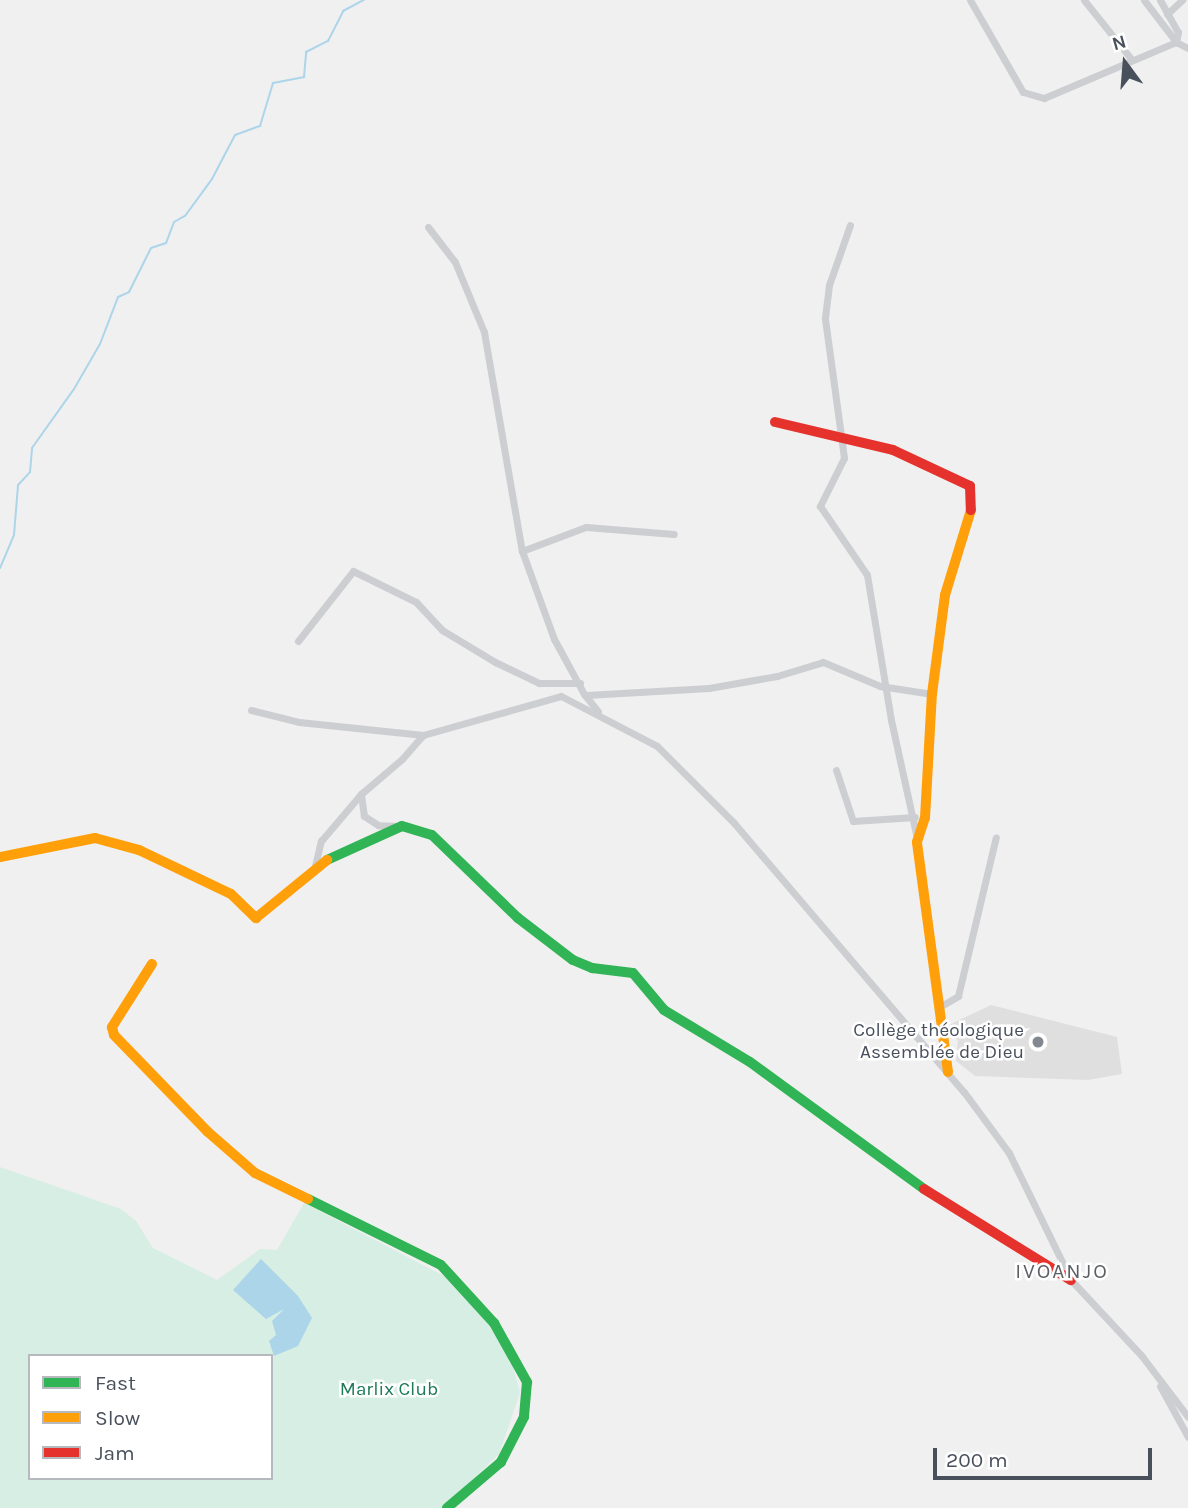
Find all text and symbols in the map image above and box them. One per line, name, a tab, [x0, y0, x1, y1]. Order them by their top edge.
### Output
north arrow	[1090, 28, 1160, 98]
text: N	[1110, 30, 1129, 55]
place label: Collège théologique Assemblée de Dieu	[853, 1020, 1024, 1064]
marker: Collège théologique Assemblée de Dieu	[1030, 1034, 1046, 1050]
district label: IVOANJO	[1016, 1258, 1108, 1284]
legend	[28, 1354, 273, 1480]
text: Fast	[95, 1371, 136, 1395]
park label: Marlix Club	[340, 1379, 438, 1401]
text: Slow	[95, 1406, 140, 1430]
scale bar	[936, 1434, 1155, 1478]
text: Jam	[95, 1441, 135, 1465]
text: 200 m	[946, 1448, 1008, 1472]

